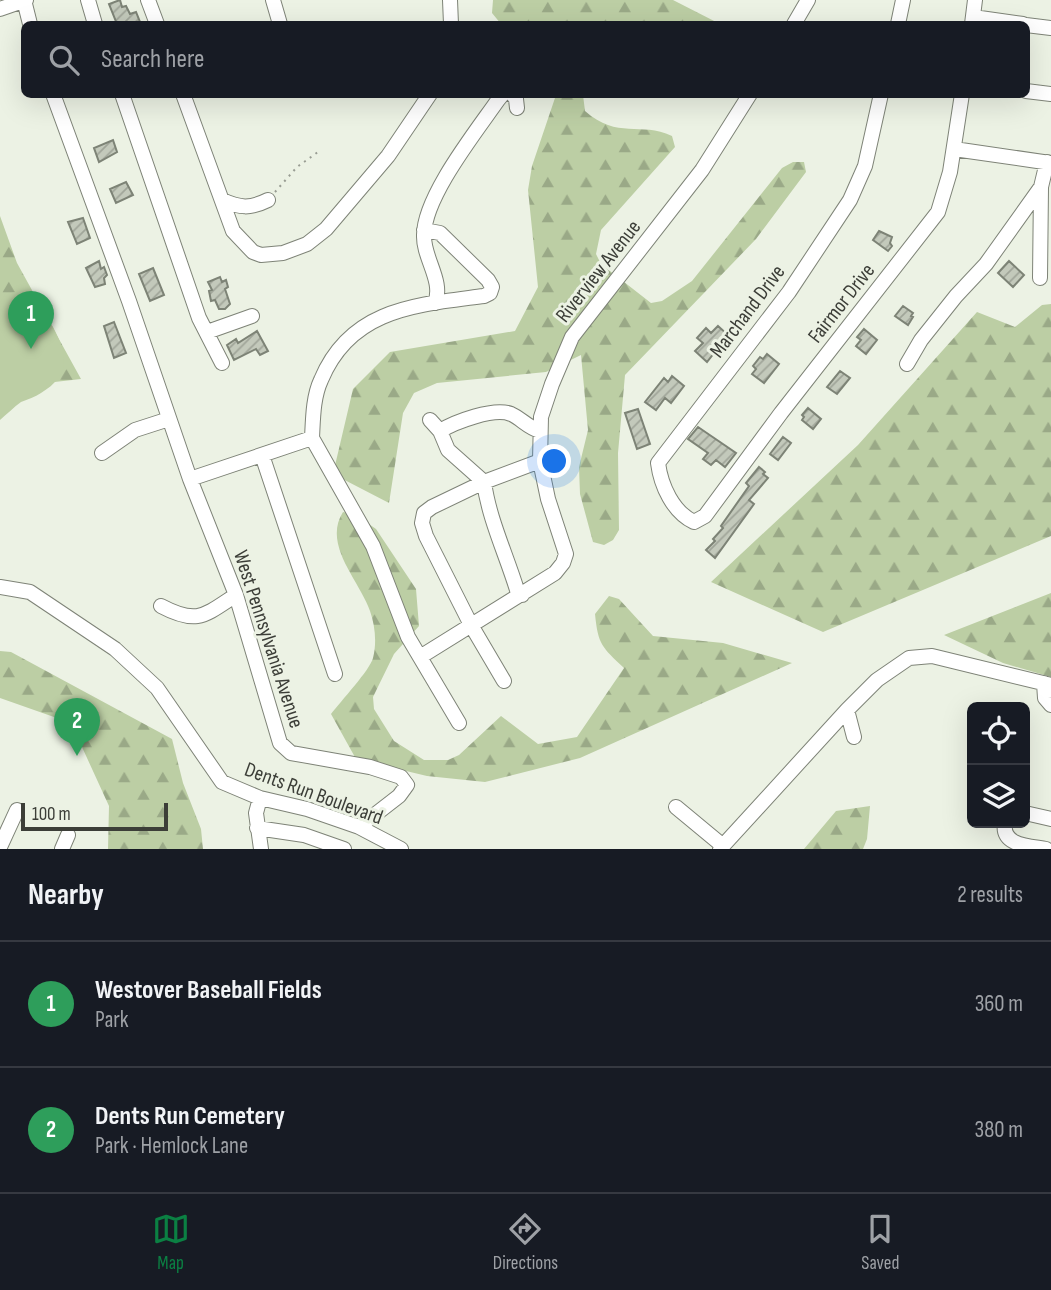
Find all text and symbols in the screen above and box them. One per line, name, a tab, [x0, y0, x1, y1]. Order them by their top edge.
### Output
search box	[21, 21, 1030, 98]
icon: search	[45, 41, 83, 79]
text: Search here	[101, 44, 204, 75]
street label: Riverview Avenue	[551, 215, 646, 328]
street label: Fairmor Drive	[803, 259, 880, 348]
street label: Marchand Drive	[704, 260, 790, 363]
pin: 1	[8, 291, 54, 349]
your location	[537, 444, 571, 478]
street label: West Pennsylvania Avenue	[228, 547, 309, 731]
pin: 2	[54, 698, 100, 756]
map controls	[967, 702, 1030, 828]
button: locate	[967, 702, 1030, 765]
street label: Dents Run Boulevard	[241, 757, 386, 830]
button: layers	[967, 765, 1030, 828]
scale bar	[21, 800, 168, 832]
text: 100 m	[32, 803, 71, 826]
text: Nearby	[28, 877, 104, 913]
text: 2 results	[957, 881, 1023, 909]
text: Westover Baseball Fields	[95, 975, 322, 1006]
text: 1	[46, 990, 56, 1018]
text: 360 m	[975, 990, 1023, 1018]
text: Park	[95, 1006, 129, 1034]
text: Dents Run Cemetery	[95, 1101, 285, 1132]
text: 2	[46, 1116, 56, 1144]
text: 380 m	[975, 1116, 1023, 1144]
text: Park · Hemlock Lane	[95, 1132, 248, 1160]
tab: Map	[152, 1210, 190, 1275]
tab: Directions	[493, 1210, 558, 1275]
tab: Saved	[861, 1210, 899, 1275]

